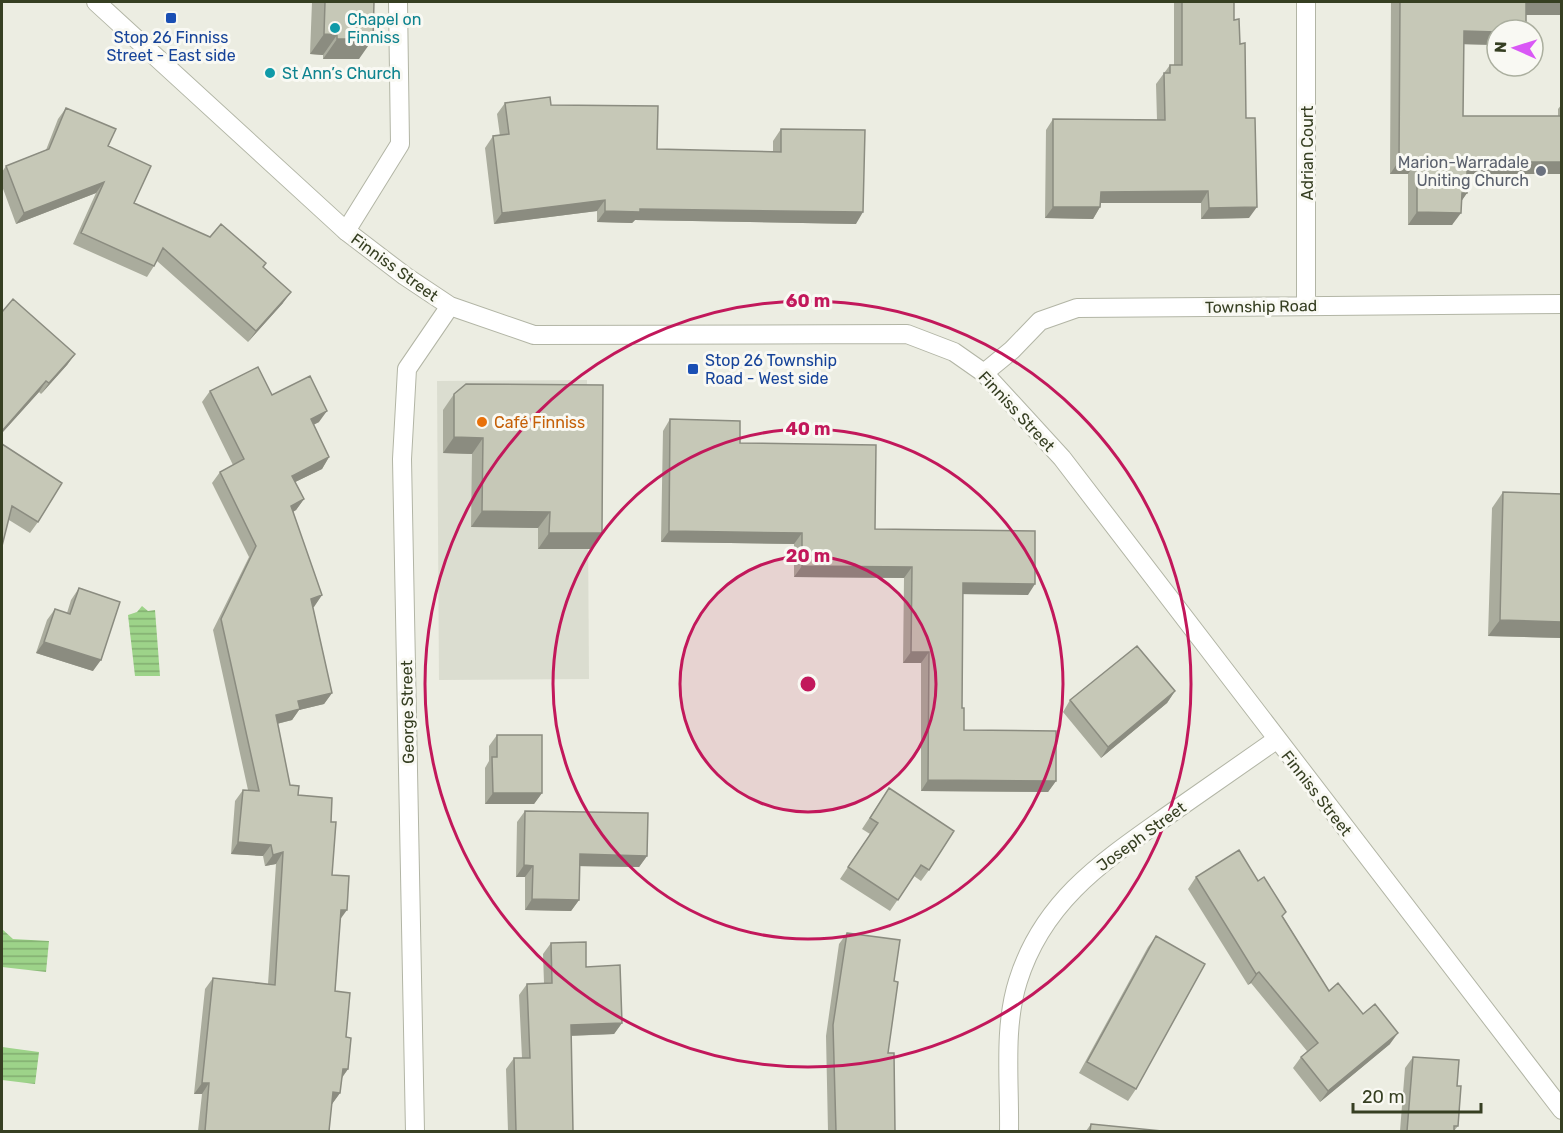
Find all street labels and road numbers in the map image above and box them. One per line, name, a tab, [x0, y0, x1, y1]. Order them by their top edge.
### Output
street label: Adrian Court	[1298, 106, 1317, 200]
street label: Finniss Street	[347, 229, 442, 305]
street label: Township Road	[1205, 296, 1317, 317]
street label: Finniss Street	[975, 367, 1059, 455]
street label: George Street	[397, 660, 418, 764]
street label: Finniss Street	[1277, 747, 1356, 840]
street label: Joseph Street	[1093, 798, 1190, 875]

